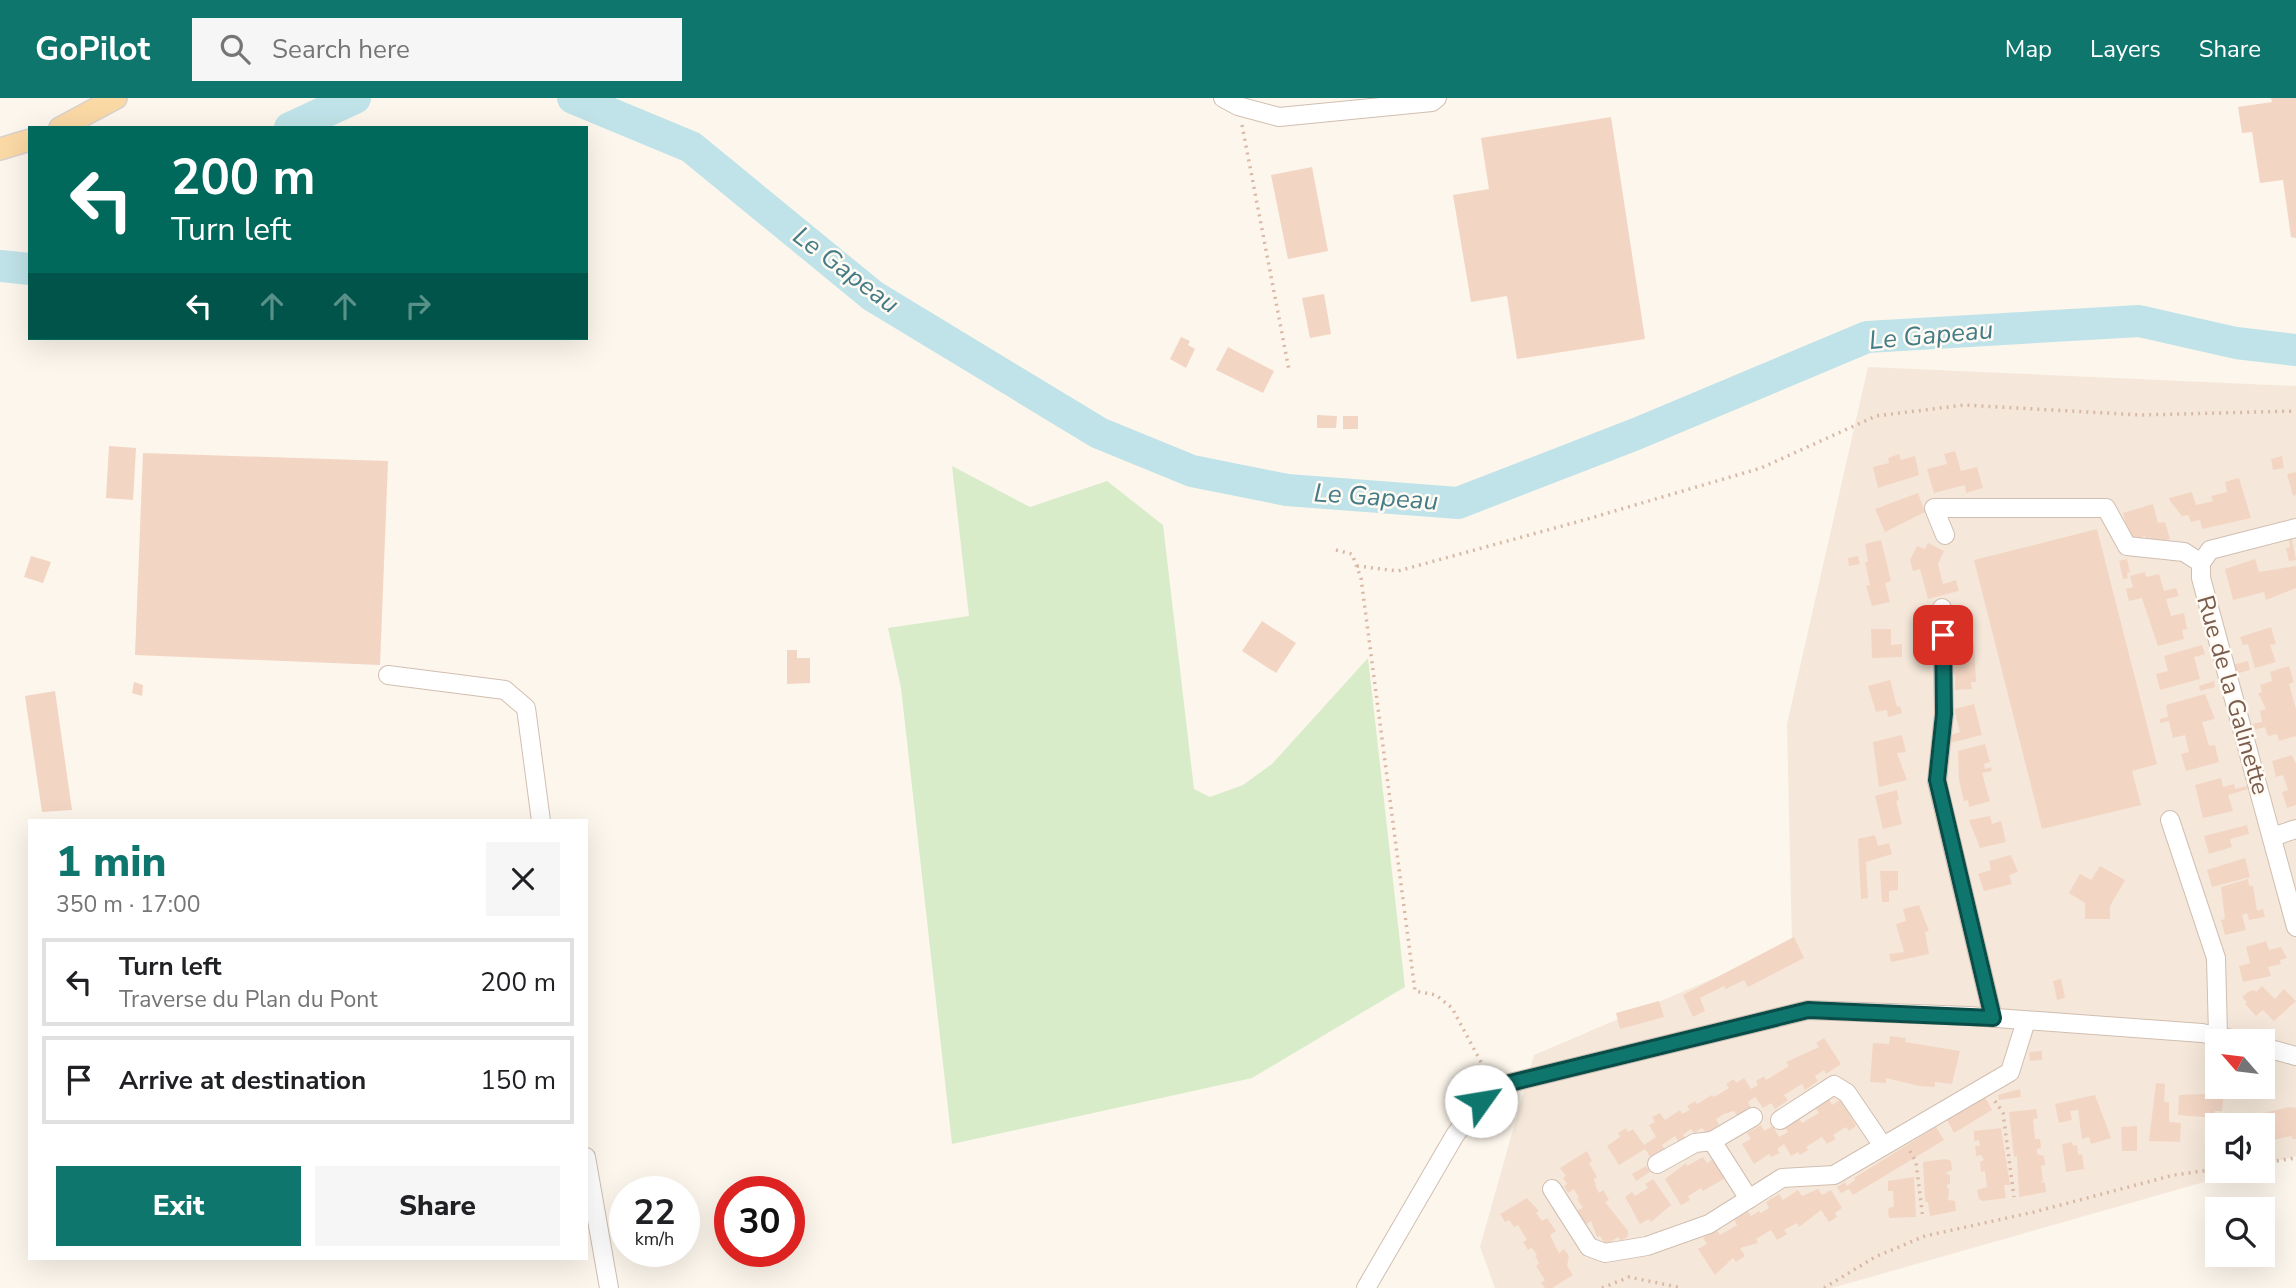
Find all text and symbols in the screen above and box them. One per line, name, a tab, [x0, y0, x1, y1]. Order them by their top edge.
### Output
search box	[192, 18, 682, 81]
text: GoPilot	[35, 27, 150, 72]
icon: search	[216, 30, 254, 68]
text: Search here	[272, 32, 410, 67]
text: Map	[2005, 33, 2052, 65]
text: Layers	[2090, 33, 2161, 65]
text: Share	[2199, 33, 2261, 65]
text: 200 m	[171, 144, 315, 211]
icon: left	[56, 154, 147, 245]
text: Turn left	[171, 208, 291, 251]
water label: Le Gapeau	[786, 219, 906, 321]
icon: left	[180, 287, 218, 325]
icon: ahead	[253, 287, 291, 325]
icon: ahead	[326, 287, 364, 325]
icon: right	[399, 287, 437, 325]
water label: Le Gapeau	[1867, 312, 1995, 358]
water label: Le Gapeau	[1313, 475, 1439, 519]
street label: Rue de la Galinette	[2189, 592, 2277, 798]
pin	[1913, 605, 1973, 665]
icon: arrive	[1924, 616, 1962, 654]
text: 1 min	[56, 834, 166, 891]
button: close	[486, 842, 560, 916]
text: 350 m · 17:00	[56, 889, 201, 920]
text: Turn left	[119, 949, 222, 984]
icon: left	[60, 963, 98, 1001]
text: 200 m	[480, 965, 556, 1000]
text: Traverse du Plan du Pont	[119, 984, 377, 1015]
north arrow	[2205, 1029, 2275, 1099]
map controls	[2205, 1029, 2275, 1267]
icon: arrive	[60, 1061, 98, 1099]
text: Arrive at destination	[119, 1063, 366, 1098]
text: 150 m	[480, 1063, 556, 1098]
position arrow	[1444, 1064, 1518, 1138]
button: sound	[2205, 1113, 2275, 1183]
button: Exit	[56, 1166, 301, 1246]
button: Share	[315, 1166, 560, 1246]
speed limit sign: 30	[714, 1176, 805, 1267]
text: 22	[633, 1189, 676, 1236]
button: search	[2205, 1197, 2275, 1267]
text: km/h	[635, 1227, 674, 1251]

